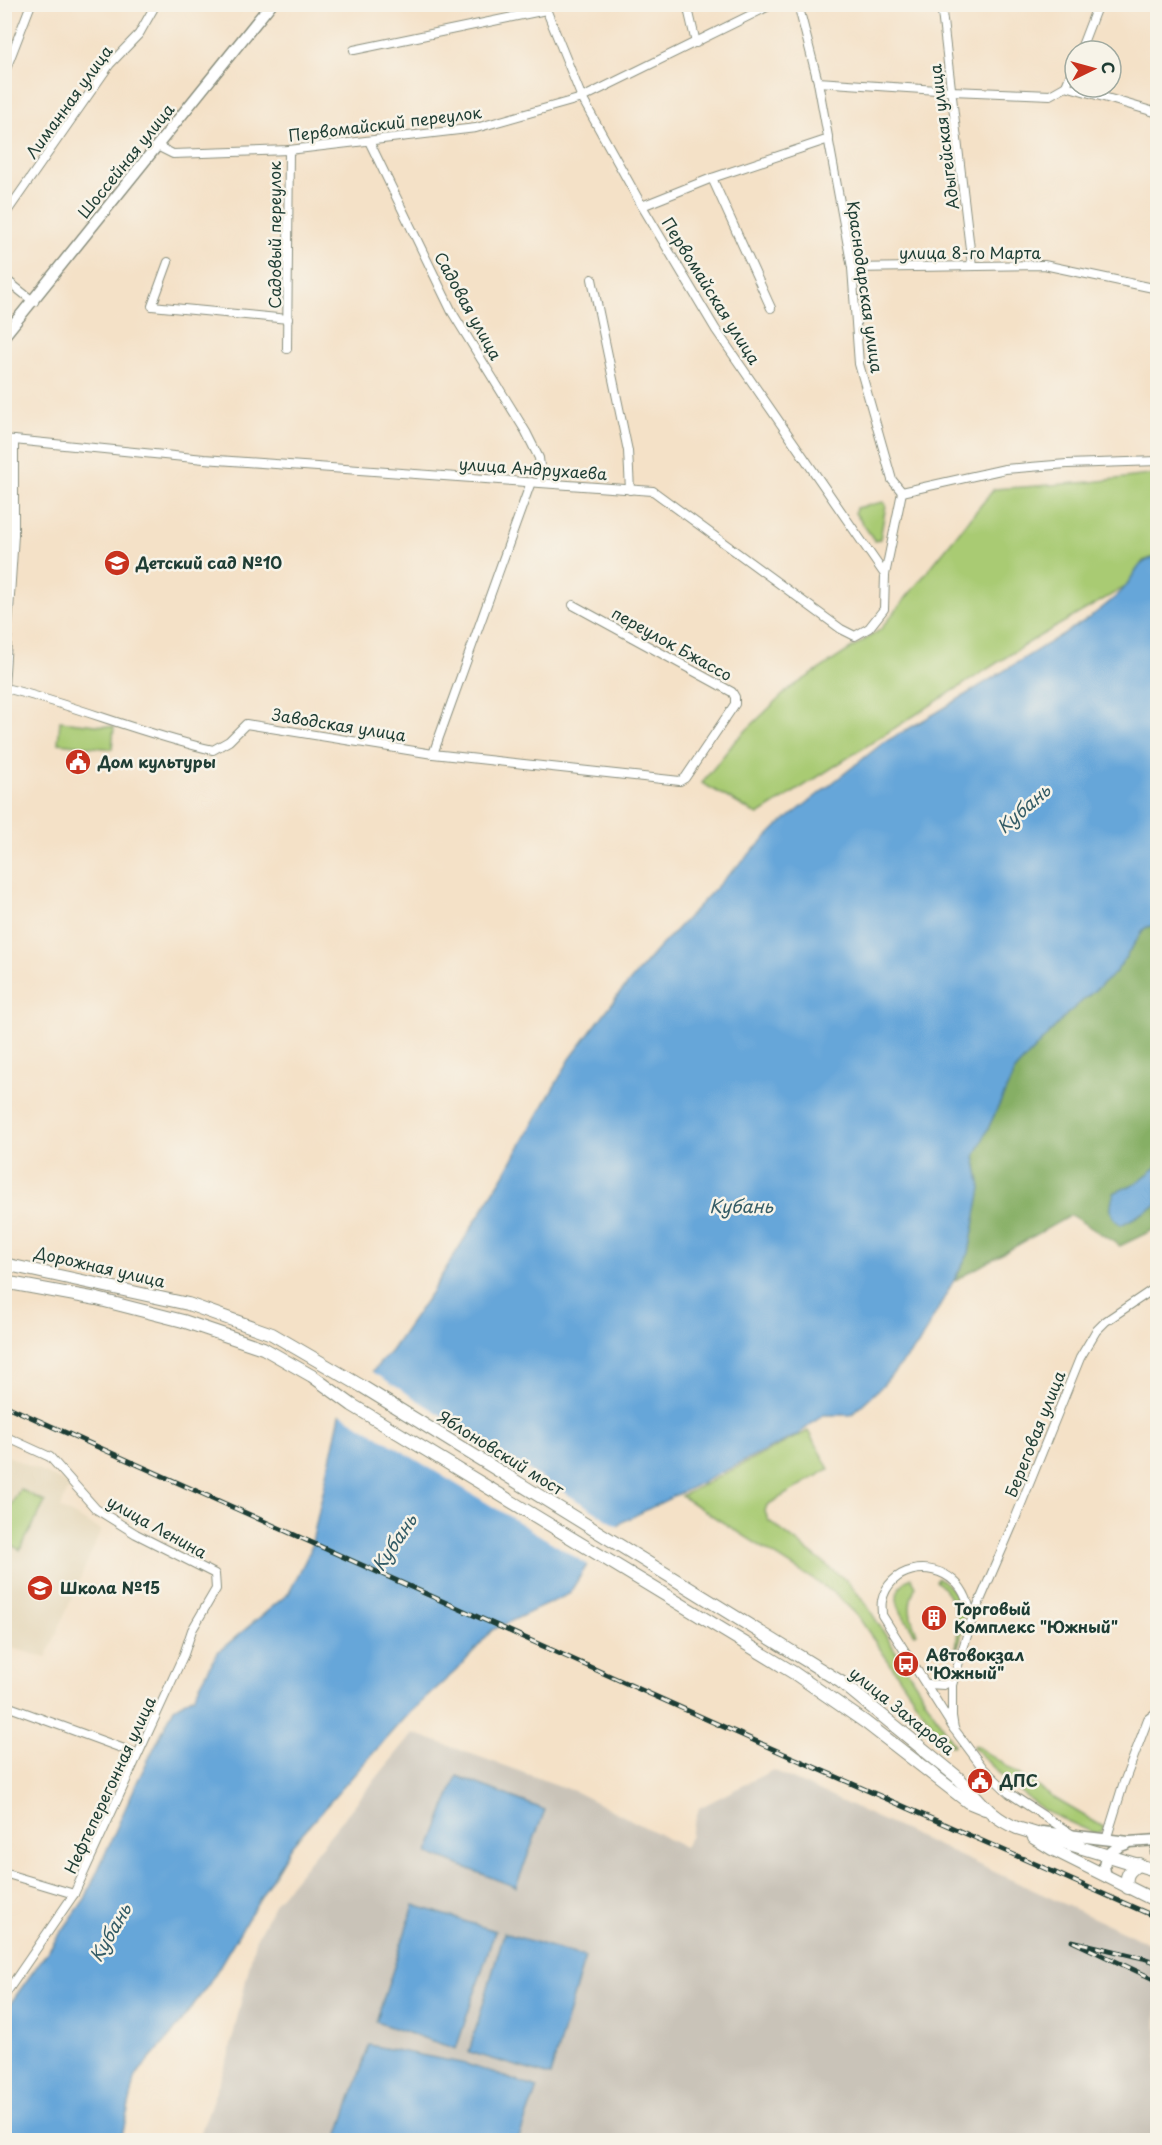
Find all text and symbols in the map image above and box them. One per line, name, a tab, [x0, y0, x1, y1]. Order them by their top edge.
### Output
north arrow	[1063, 39, 1123, 99]
street label: Лиманная улица	[19, 40, 118, 163]
text: С	[1096, 61, 1121, 75]
street label: Адыгейская улица	[922, 63, 964, 211]
street label: Шоссейная улица	[71, 98, 179, 223]
street label: Первомайский переулок	[287, 99, 483, 147]
street label: Садовый переулок	[262, 161, 286, 309]
street label: Краснодарская улица	[842, 199, 890, 374]
street label: Первомайская улица	[657, 212, 767, 369]
street label: улица 8-го Марта	[899, 240, 1041, 264]
street label: Садовая улица	[429, 247, 509, 364]
street label: улица Андрухаева	[458, 451, 608, 485]
school or university icon: Детский сад №10	[102, 548, 132, 578]
place label: Детский сад №10	[135, 550, 282, 574]
street label: переулок Бжассо	[608, 600, 737, 686]
street label: Заводская улица	[270, 702, 408, 746]
public building icon: Дом культуры	[63, 747, 93, 777]
place label: Дом культуры	[97, 749, 216, 773]
water label: Кубань	[990, 776, 1057, 839]
water label: Кубань	[709, 1192, 774, 1219]
street label: Дорожная улица	[32, 1239, 168, 1293]
street label: Береговая улица	[998, 1367, 1070, 1500]
street label: Яблоновский мост	[434, 1404, 569, 1501]
street label: улица Ленина	[103, 1489, 212, 1564]
water label: Кубань	[365, 1508, 423, 1576]
school or university icon: Школа №15	[25, 1573, 55, 1603]
place label: Школа №15	[60, 1575, 160, 1599]
place label: Торговый Комплекс "Южный"	[954, 1596, 1118, 1638]
building icon: Торговый Комплекс "Южный"	[919, 1603, 949, 1633]
place label: Автовокзал "Южный"	[926, 1642, 1024, 1684]
bus stop icon: Автовокзал "Южный"	[891, 1649, 921, 1679]
street label: улица Захарова	[845, 1660, 960, 1760]
street label: Нефтеперегонная улица	[57, 1692, 161, 1877]
public building icon: ДПС	[965, 1766, 995, 1796]
place label: ДПС	[999, 1768, 1038, 1792]
water label: Кубань	[82, 1897, 138, 1967]

